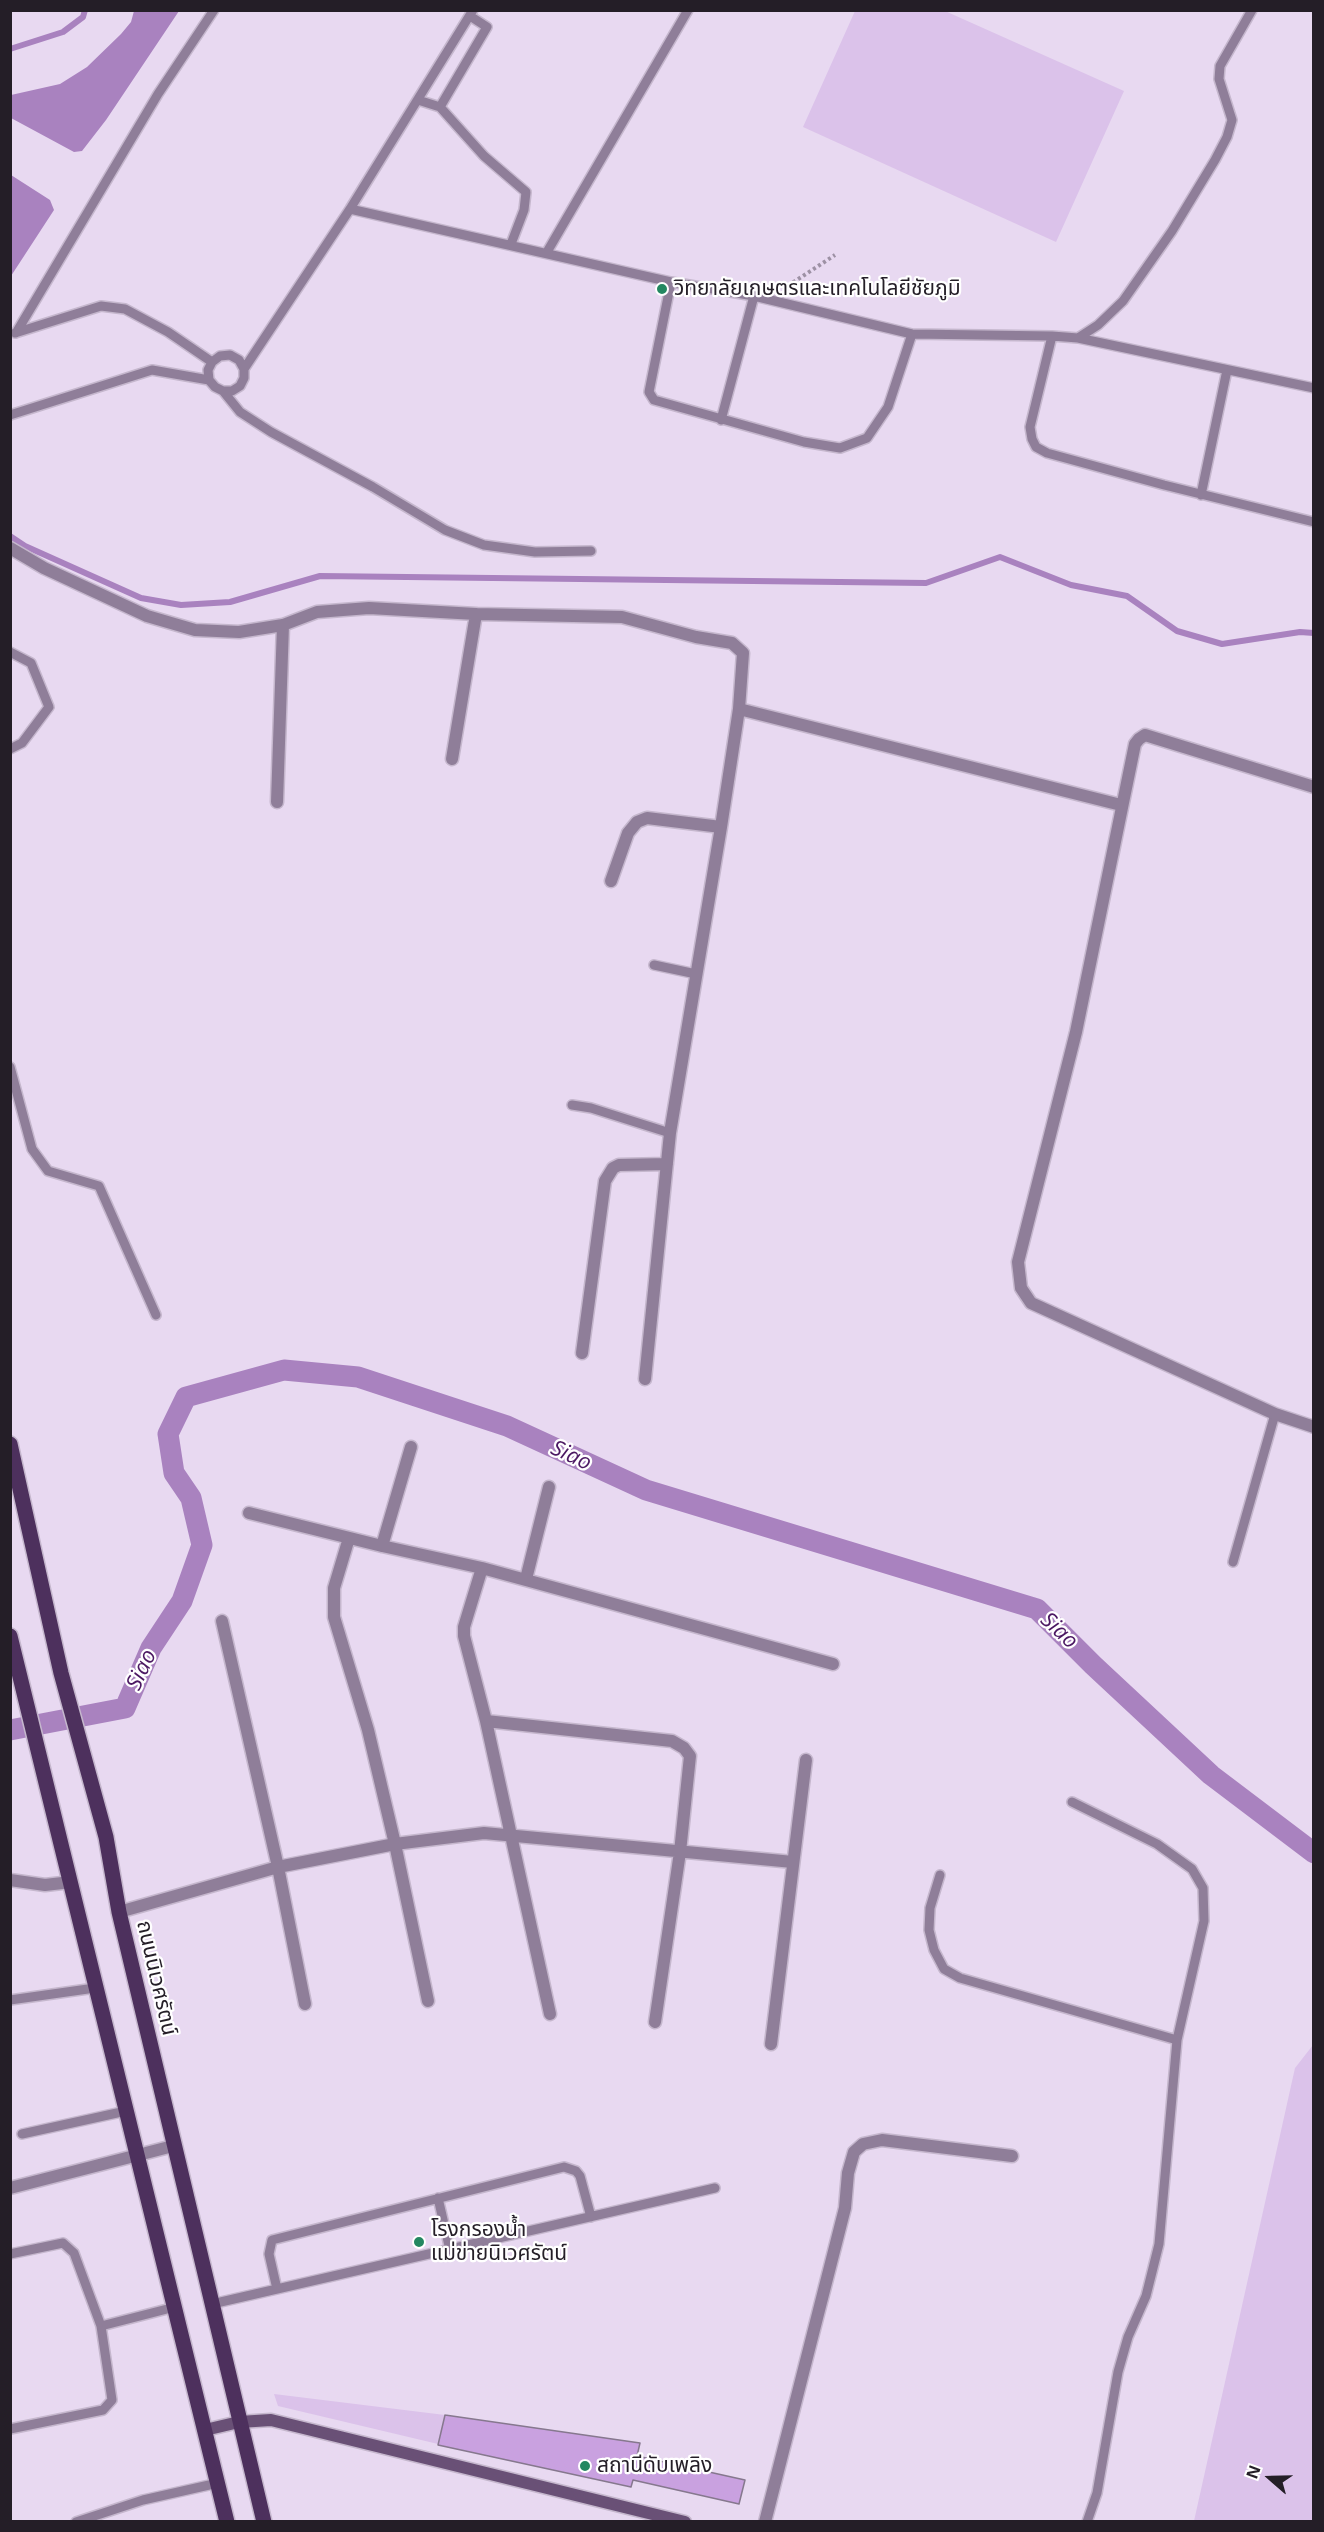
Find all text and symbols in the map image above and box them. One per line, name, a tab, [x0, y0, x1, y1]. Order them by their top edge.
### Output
place label: วิทยาลัยเกษตรและเทคโนโลยีชัยภูมิ	[674, 276, 961, 302]
marker: วิทยาลัยเกษตรและเทคโนโลยีชัยภูมิ	[655, 282, 669, 296]
water label: Siao	[547, 1435, 595, 1477]
water label: Siao	[1035, 1607, 1083, 1655]
water label: Siao	[121, 1646, 163, 1694]
street label: ถนนนิเวศรัตน์	[131, 1918, 181, 2038]
place label: โรงกรองน้ำ แม่ข่ายนิเวศรัตน์	[431, 2217, 567, 2267]
marker: โรงกรองน้ำ แม่ข่ายนิเวศรัตน์	[412, 2235, 426, 2249]
north arrow	[1240, 2448, 1300, 2508]
place label: สถานีดับเพลิง	[597, 2453, 712, 2479]
marker: สถานีดับเพลิง	[578, 2459, 592, 2473]
text: N	[1241, 2462, 1266, 2482]

